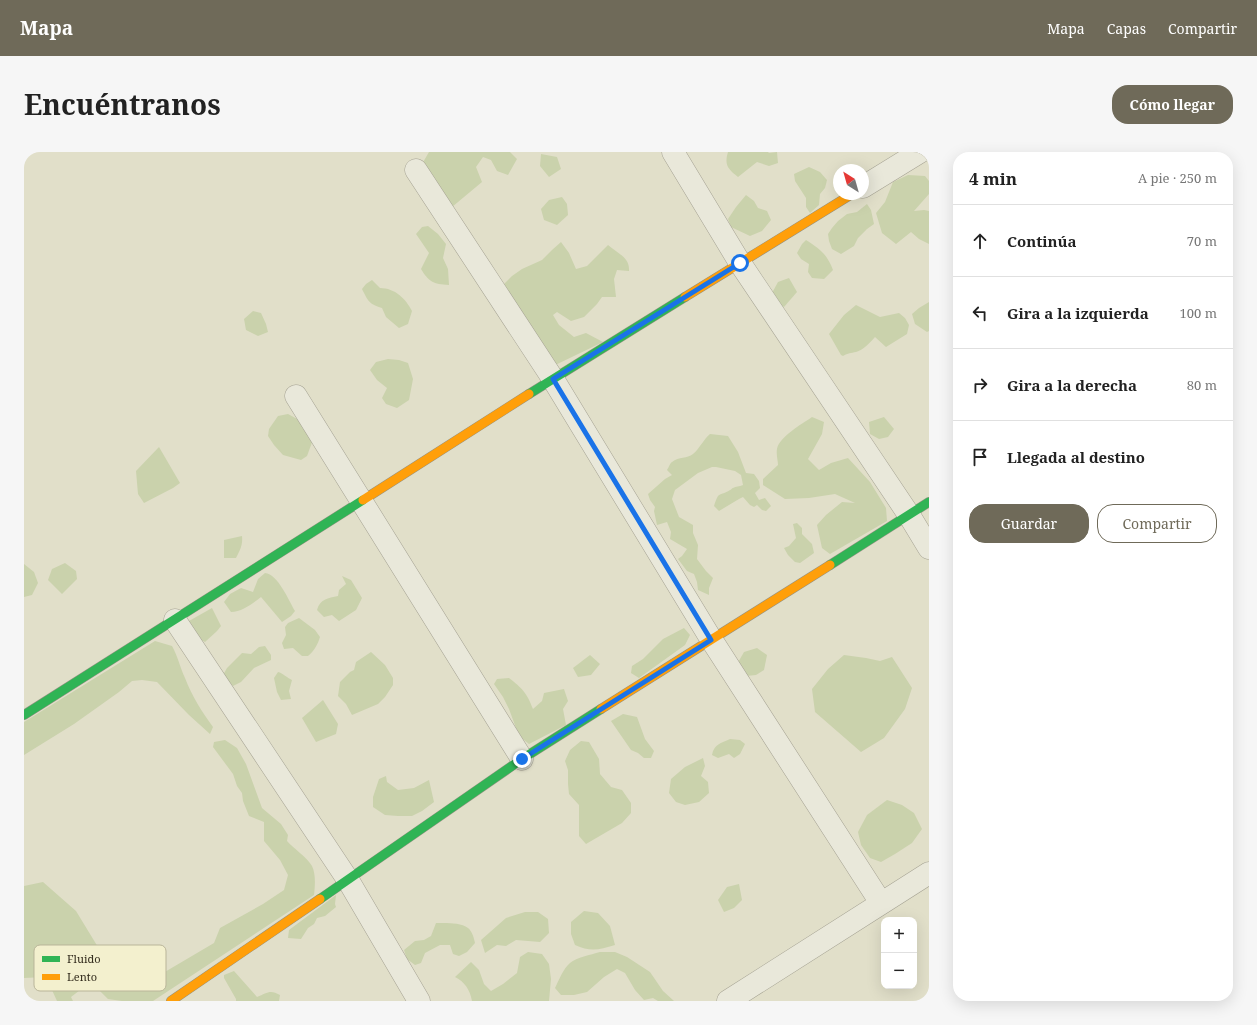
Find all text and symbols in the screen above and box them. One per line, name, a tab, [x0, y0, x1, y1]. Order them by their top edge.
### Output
text: Mapa	[20, 15, 73, 41]
text: Mapa	[1047, 19, 1085, 38]
text: Capas	[1107, 19, 1146, 38]
text: Compartir	[1168, 19, 1237, 38]
text: Encuéntranos	[24, 85, 221, 123]
button: Cómo llegar	[1112, 85, 1233, 124]
north arrow	[833, 164, 869, 200]
text: 4 min	[969, 167, 1017, 190]
text: A pie · 250 m	[1138, 169, 1217, 187]
icon: ahead	[969, 230, 991, 252]
text: Continúa	[1007, 231, 1077, 251]
text: 70 m	[1187, 232, 1217, 250]
route start	[731, 254, 749, 272]
icon: left	[969, 302, 991, 324]
text: Gira a la izquierda	[1007, 303, 1149, 323]
text: 100 m	[1180, 304, 1217, 322]
icon: right	[969, 374, 991, 396]
text: Gira a la derecha	[1007, 375, 1137, 395]
text: 80 m	[1187, 376, 1217, 394]
icon: arrive	[969, 446, 991, 468]
text: Llegada al destino	[1007, 447, 1145, 467]
button: Guardar	[969, 504, 1089, 543]
button: Compartir	[1097, 504, 1217, 543]
route end	[513, 750, 531, 768]
map controls	[881, 917, 917, 989]
button: +	[881, 917, 917, 953]
legend	[34, 945, 166, 991]
text: Fluido	[67, 951, 101, 966]
button: −	[881, 953, 917, 989]
text: Lento	[67, 969, 97, 984]

